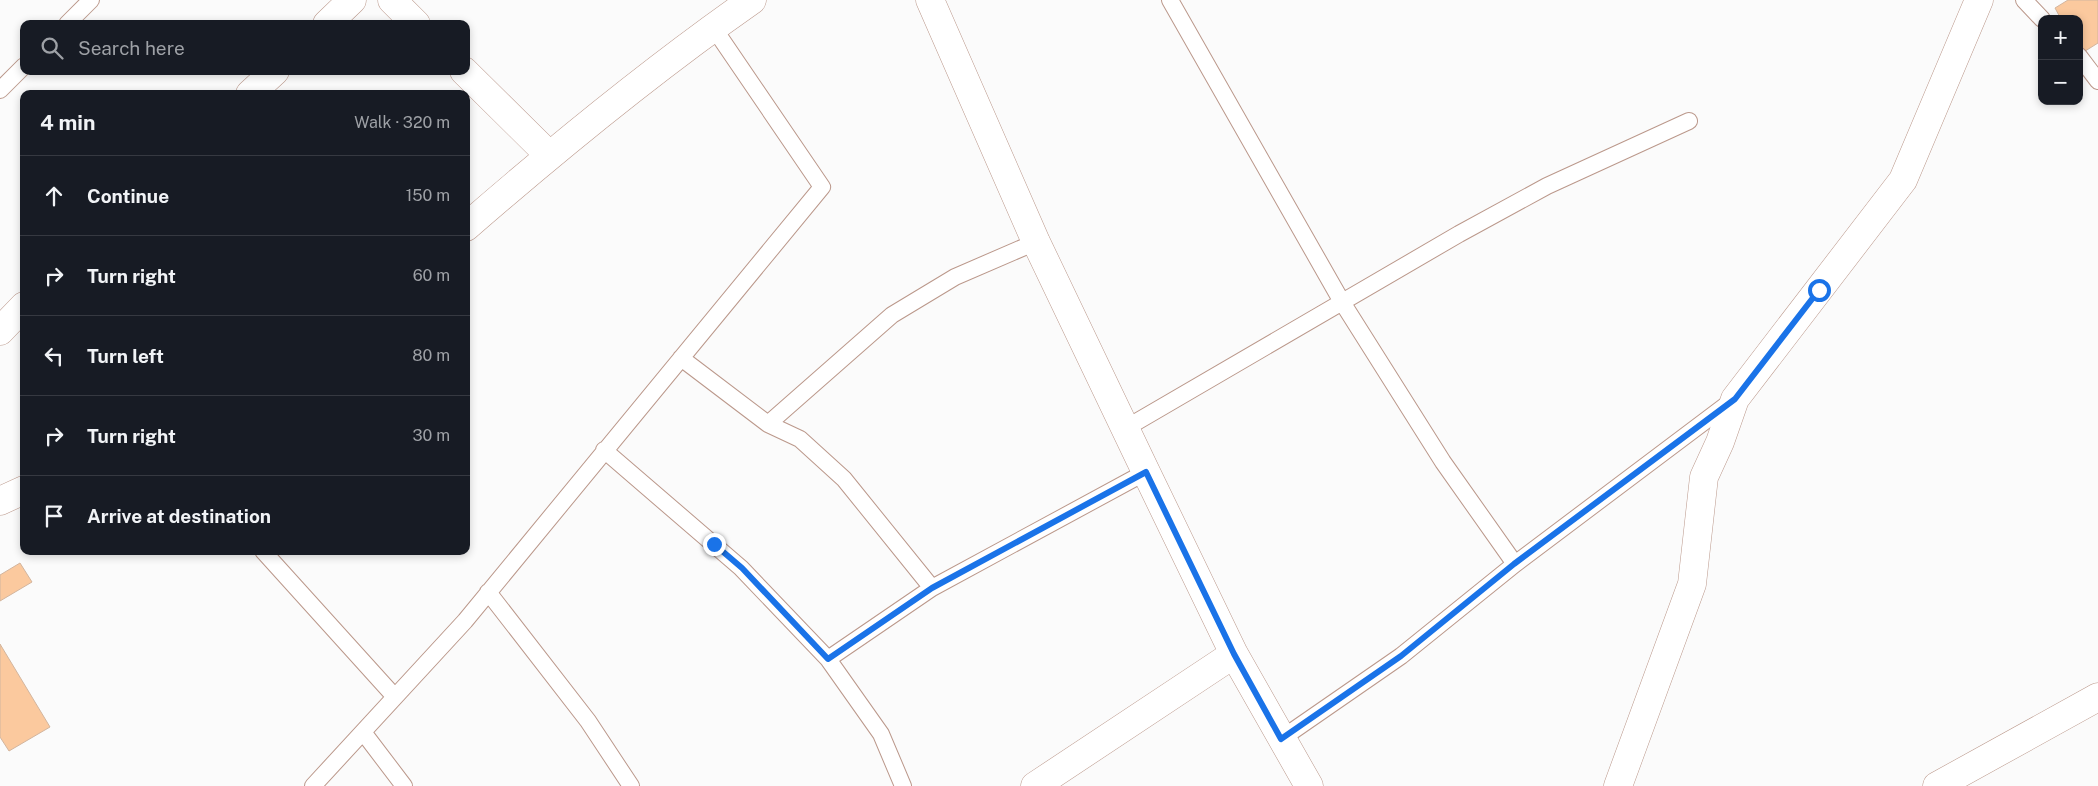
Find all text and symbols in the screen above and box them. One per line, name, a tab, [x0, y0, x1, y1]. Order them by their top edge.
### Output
map controls	[2038, 15, 2083, 105]
button: +	[2038, 15, 2083, 60]
search box	[20, 20, 470, 75]
icon: search	[38, 34, 66, 62]
text: Search here	[78, 37, 185, 59]
button: −	[2038, 60, 2083, 105]
text: 4 min	[40, 110, 95, 135]
text: Walk · 320 m	[354, 113, 450, 132]
icon: ahead	[40, 182, 68, 210]
text: Continue	[87, 185, 169, 207]
text: 150 m	[406, 186, 450, 205]
icon: right	[40, 262, 68, 290]
text: Turn right	[87, 265, 176, 287]
text: 60 m	[413, 266, 450, 285]
route start	[1808, 279, 1831, 302]
icon: left	[40, 342, 68, 370]
text: Turn left	[87, 345, 164, 367]
text: 80 m	[412, 346, 450, 365]
icon: right	[40, 422, 68, 450]
text: Turn right	[87, 425, 176, 447]
text: 30 m	[413, 426, 450, 445]
icon: arrive	[40, 502, 68, 530]
text: Arrive at destination	[87, 505, 271, 527]
route end	[703, 533, 726, 556]

